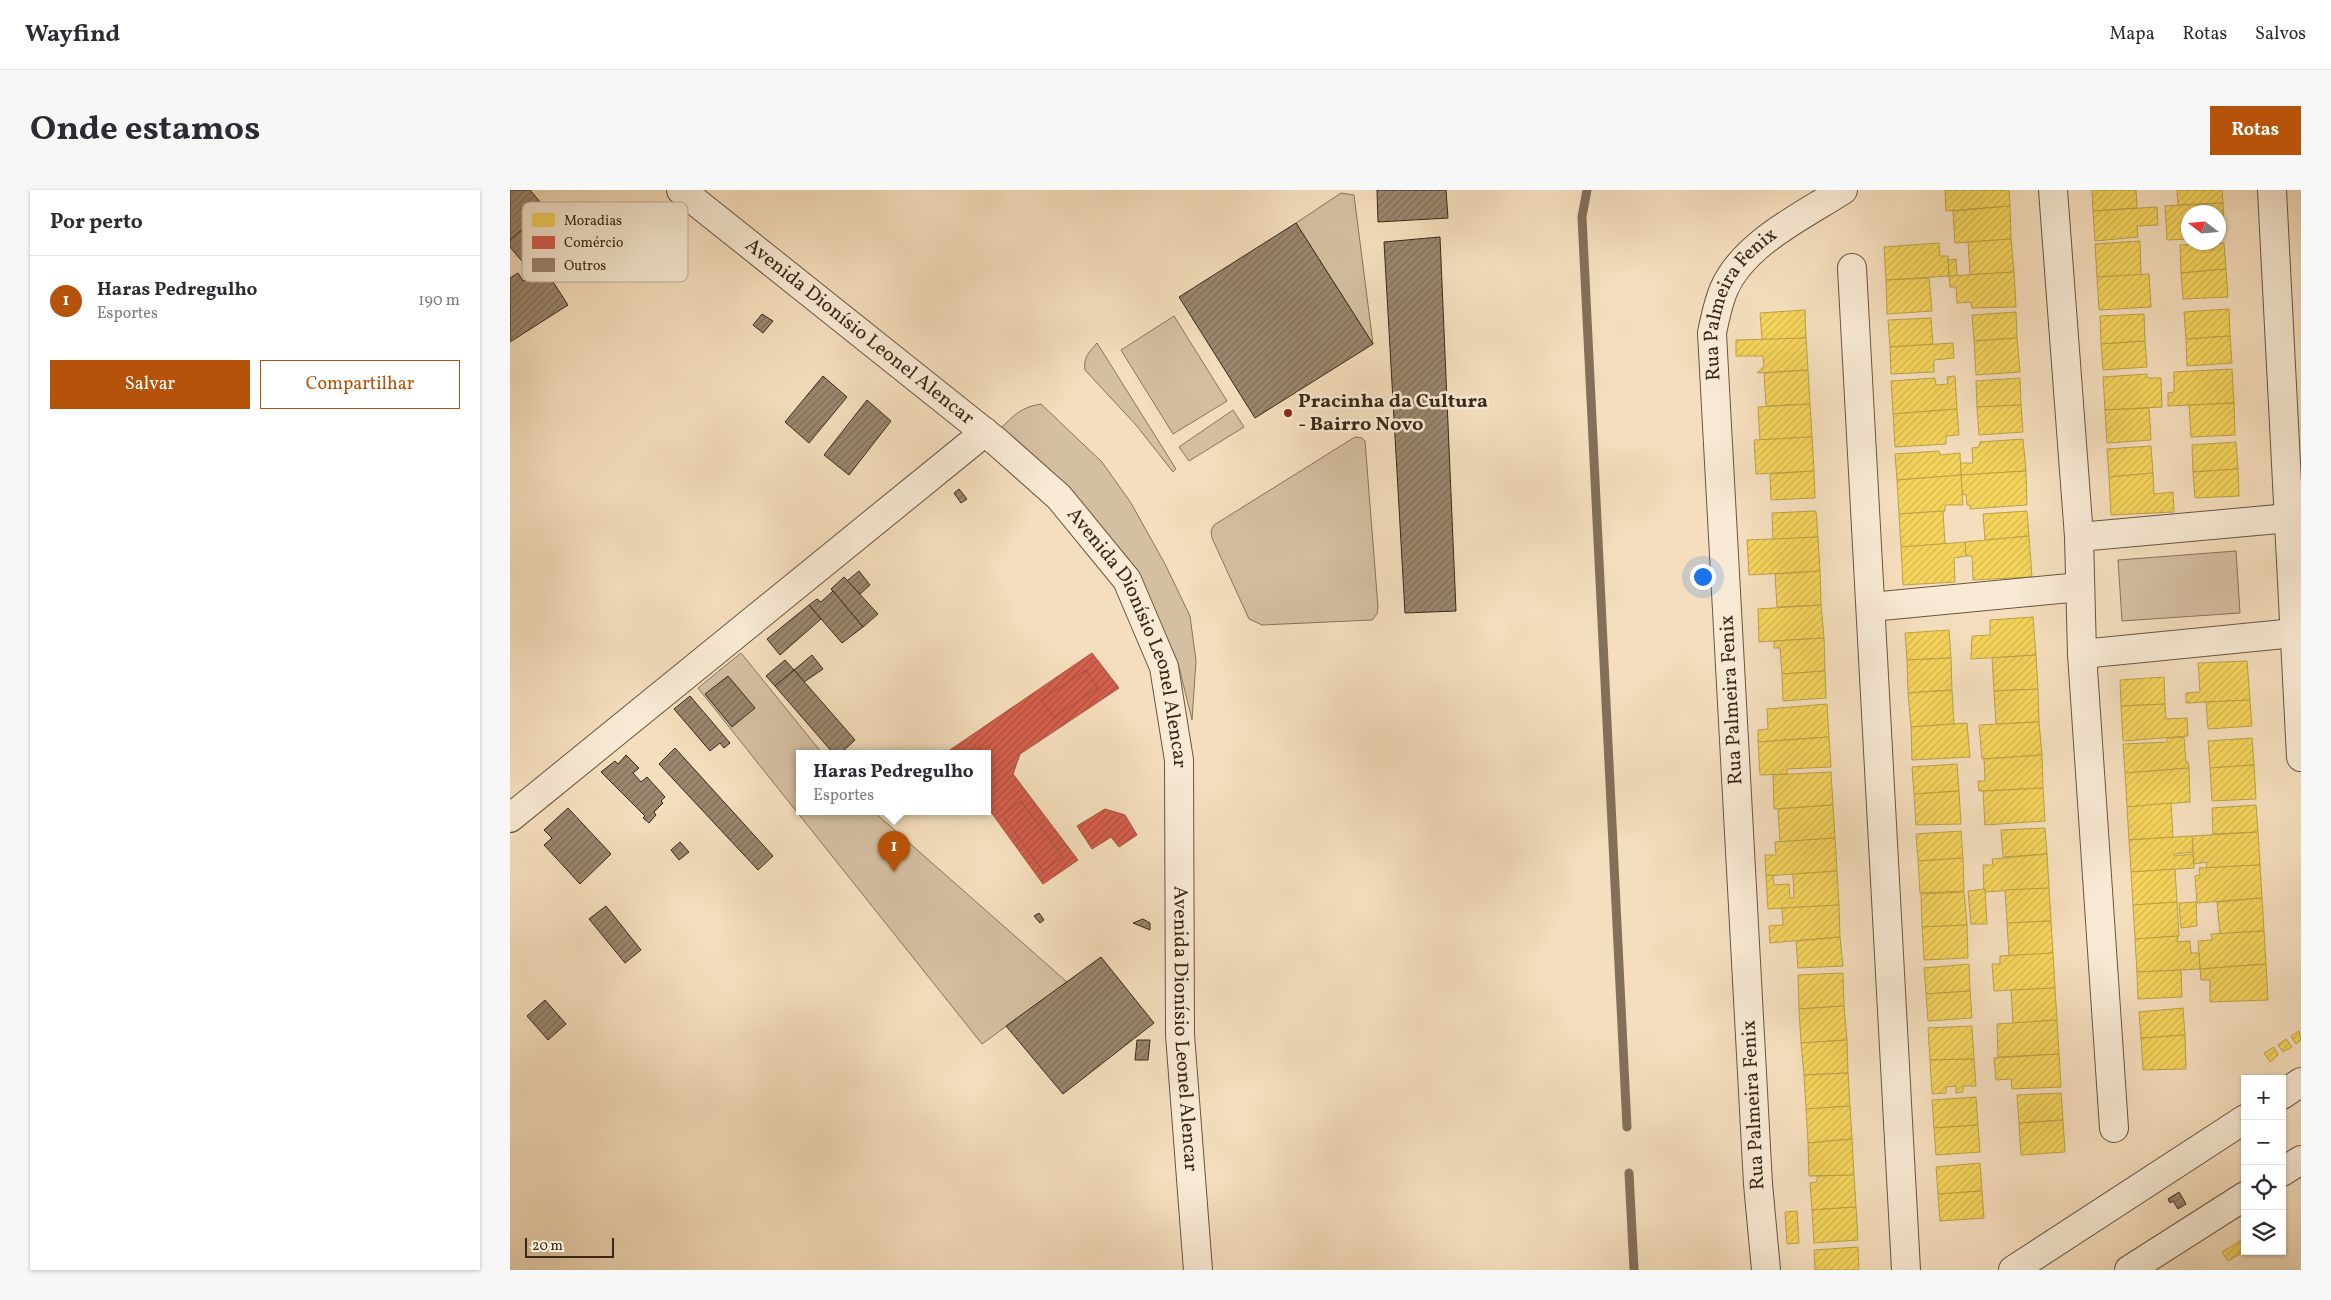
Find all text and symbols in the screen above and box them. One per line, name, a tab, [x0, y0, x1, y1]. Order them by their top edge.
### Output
text: Wayfind	[25, 18, 120, 52]
text: Mapa	[2110, 22, 2155, 47]
text: Rotas	[2183, 22, 2227, 47]
text: Salvos	[2255, 22, 2306, 47]
text: Onde estamos	[30, 106, 260, 154]
button: Rotas	[2210, 106, 2301, 155]
legend	[522, 202, 688, 282]
north arrow	[2181, 205, 2226, 250]
text: Por perto	[50, 208, 143, 237]
text: Moradias	[564, 212, 622, 231]
street label: Rua Palmeira Fenix	[1698, 221, 1783, 381]
street label: Avenida Dionísio Leonel Alencar	[739, 232, 980, 432]
text: Comércio	[564, 234, 623, 253]
text: Outros	[564, 257, 606, 276]
text: Haras Pedregulho	[97, 277, 257, 303]
text: 1	[63, 290, 69, 312]
text: 190 m	[418, 290, 460, 312]
text: Esportes	[97, 303, 158, 325]
button: Salvar	[50, 360, 250, 409]
button: Compartilhar	[260, 360, 460, 409]
place label: Pracinha da Cultura - Bairro Novo	[1298, 388, 1488, 439]
marker: Pracinha da Cultura - Bairro Novo	[1282, 407, 1294, 419]
street label: Avenida Dionísio Leonel Alencar	[1060, 502, 1193, 768]
your location	[1690, 564, 1716, 590]
street label: Rua Palmeira Fenix	[1714, 614, 1750, 786]
popup	[796, 750, 991, 815]
text: Haras Pedregulho	[813, 759, 974, 785]
text: Esportes	[813, 785, 874, 807]
pin: 1	[878, 831, 910, 872]
street label: Avenida Dionísio Leonel Alencar	[1165, 886, 1204, 1173]
street label: Rua Palmeira Fenix	[1736, 1019, 1772, 1191]
map controls	[2241, 1075, 2286, 1255]
button: +	[2241, 1075, 2286, 1120]
button: −	[2241, 1120, 2286, 1165]
button: locate	[2241, 1165, 2286, 1210]
button: layers	[2241, 1210, 2286, 1255]
scale bar	[525, 1235, 614, 1258]
text: 20 m	[532, 1237, 563, 1256]

